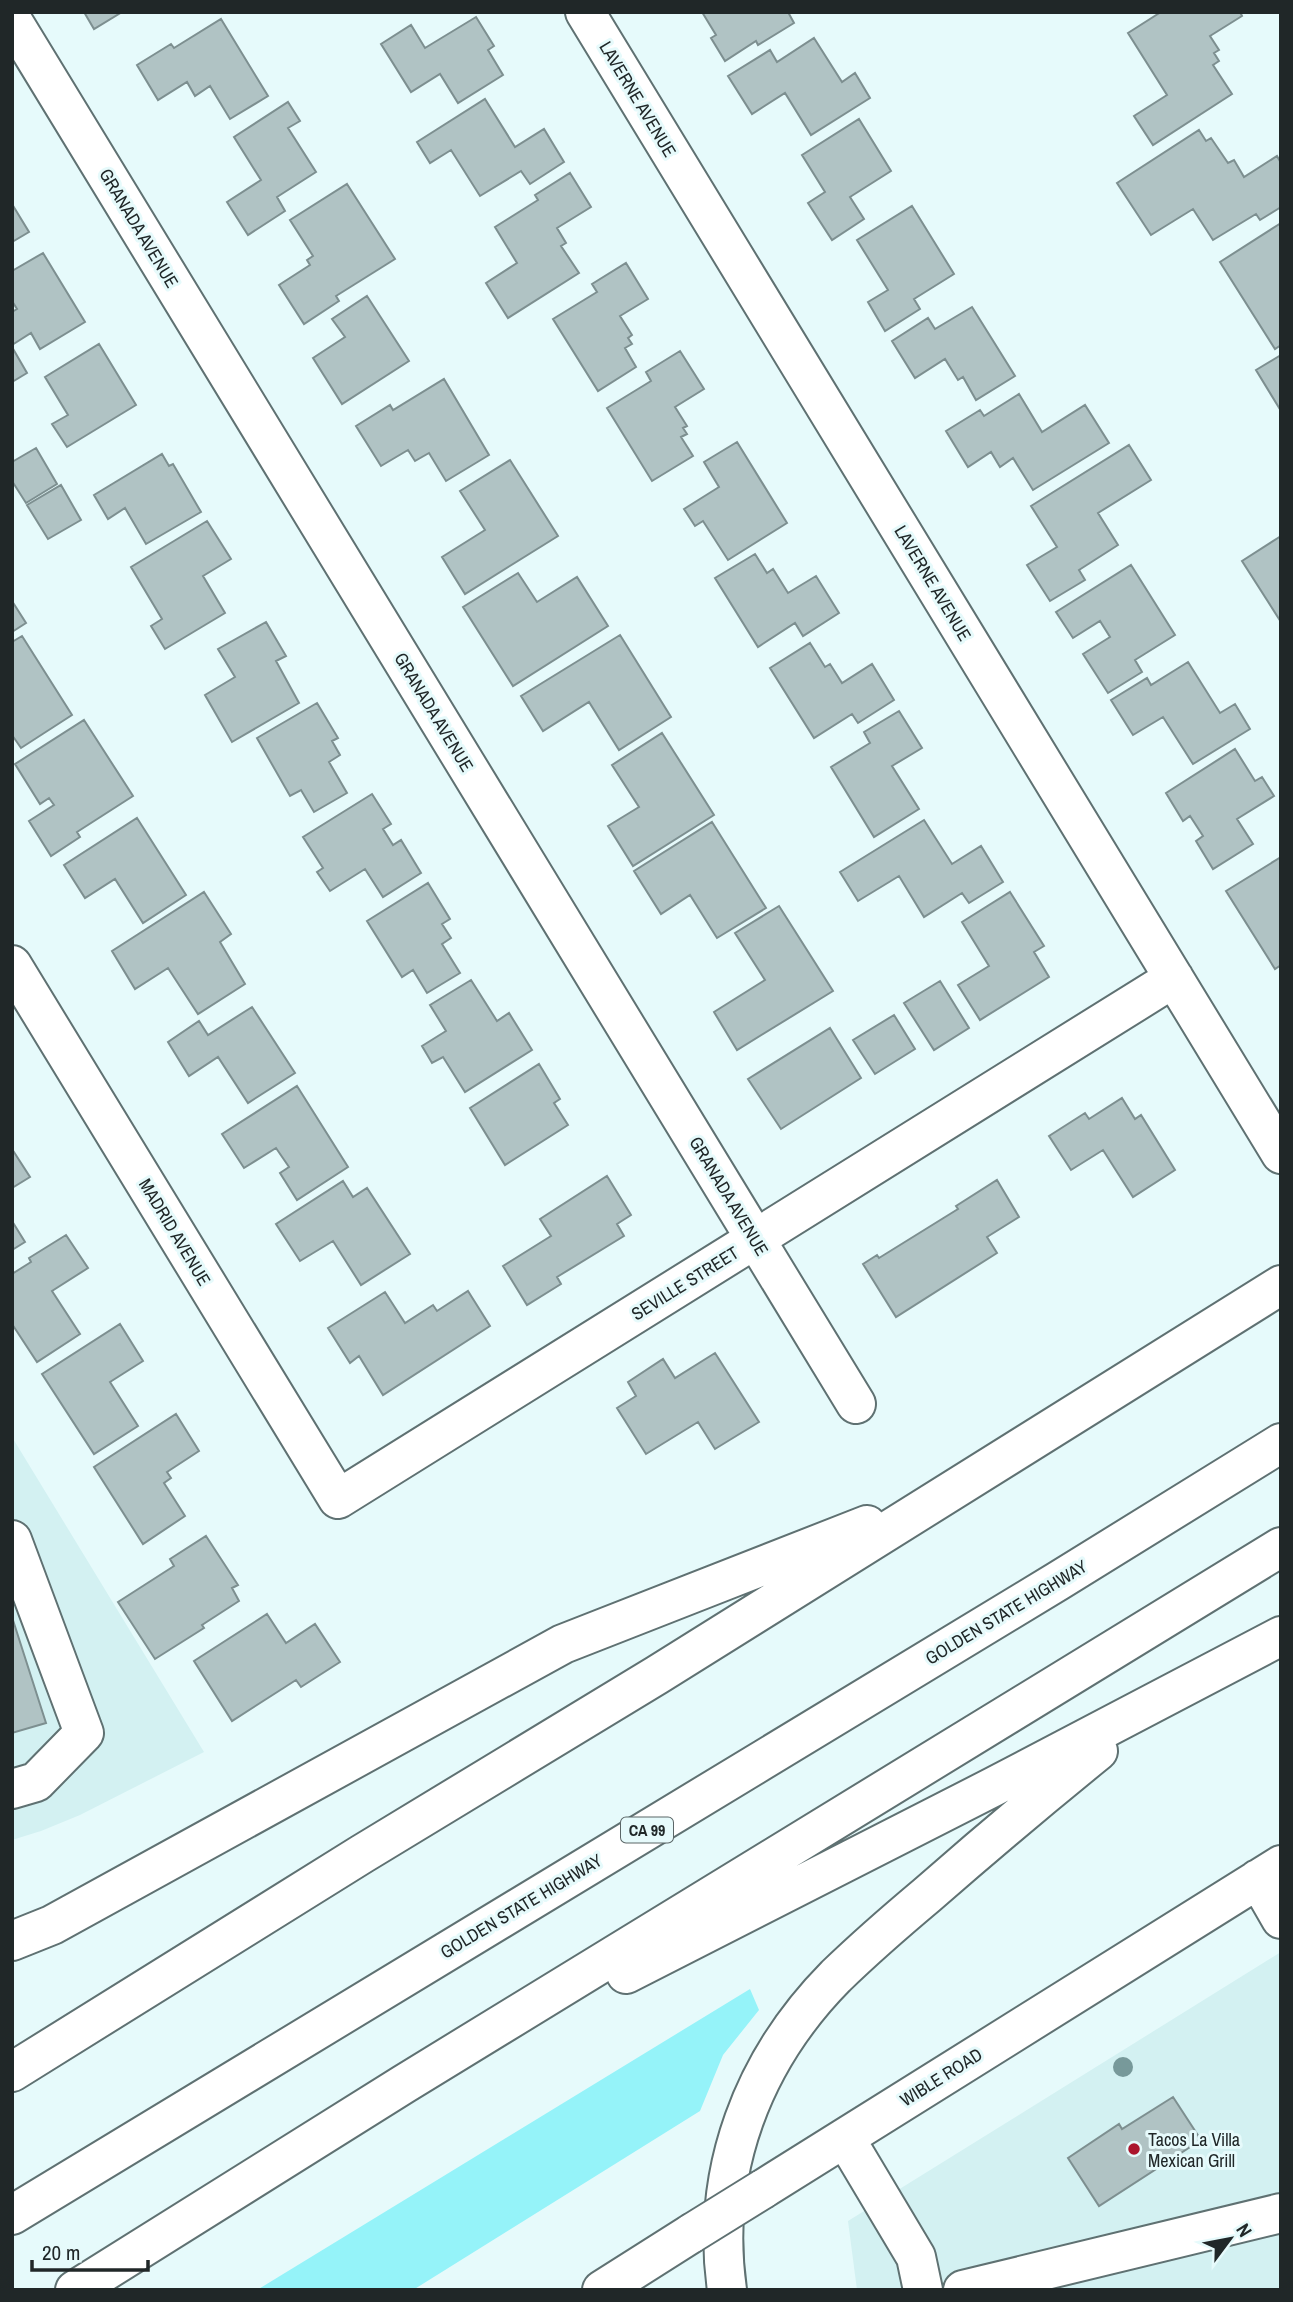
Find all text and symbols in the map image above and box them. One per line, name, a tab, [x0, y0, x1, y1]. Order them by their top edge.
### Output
street label: LAVERNE AVENUE	[594, 37, 682, 161]
street label: GRANADA AVENUE	[93, 164, 185, 292]
street label: LAVERNE AVENUE	[889, 521, 977, 645]
street label: GRANADA AVENUE	[388, 648, 480, 776]
street label: GRANADA AVENUE	[683, 1132, 775, 1260]
street label: MADRID AVENUE	[133, 1174, 217, 1290]
street label: SEVILLE STREET	[627, 1240, 743, 1326]
street label: GOLDEN STATE HIGHWAY	[920, 1554, 1092, 1670]
road number: CA 99	[621, 1818, 673, 1842]
street label: GOLDEN STATE HIGHWAY	[435, 1848, 607, 1964]
street label: WIBLE ROAD	[895, 2042, 987, 2112]
place label: Tacos La Villa Mexican Grill	[1148, 2127, 1240, 2173]
marker: Tacos La Villa Mexican Grill	[1126, 2141, 1142, 2157]
north arrow	[1195, 2204, 1265, 2274]
text: N	[1230, 2218, 1258, 2242]
scale bar	[32, 2228, 147, 2272]
text: 20 m	[42, 2238, 80, 2267]

